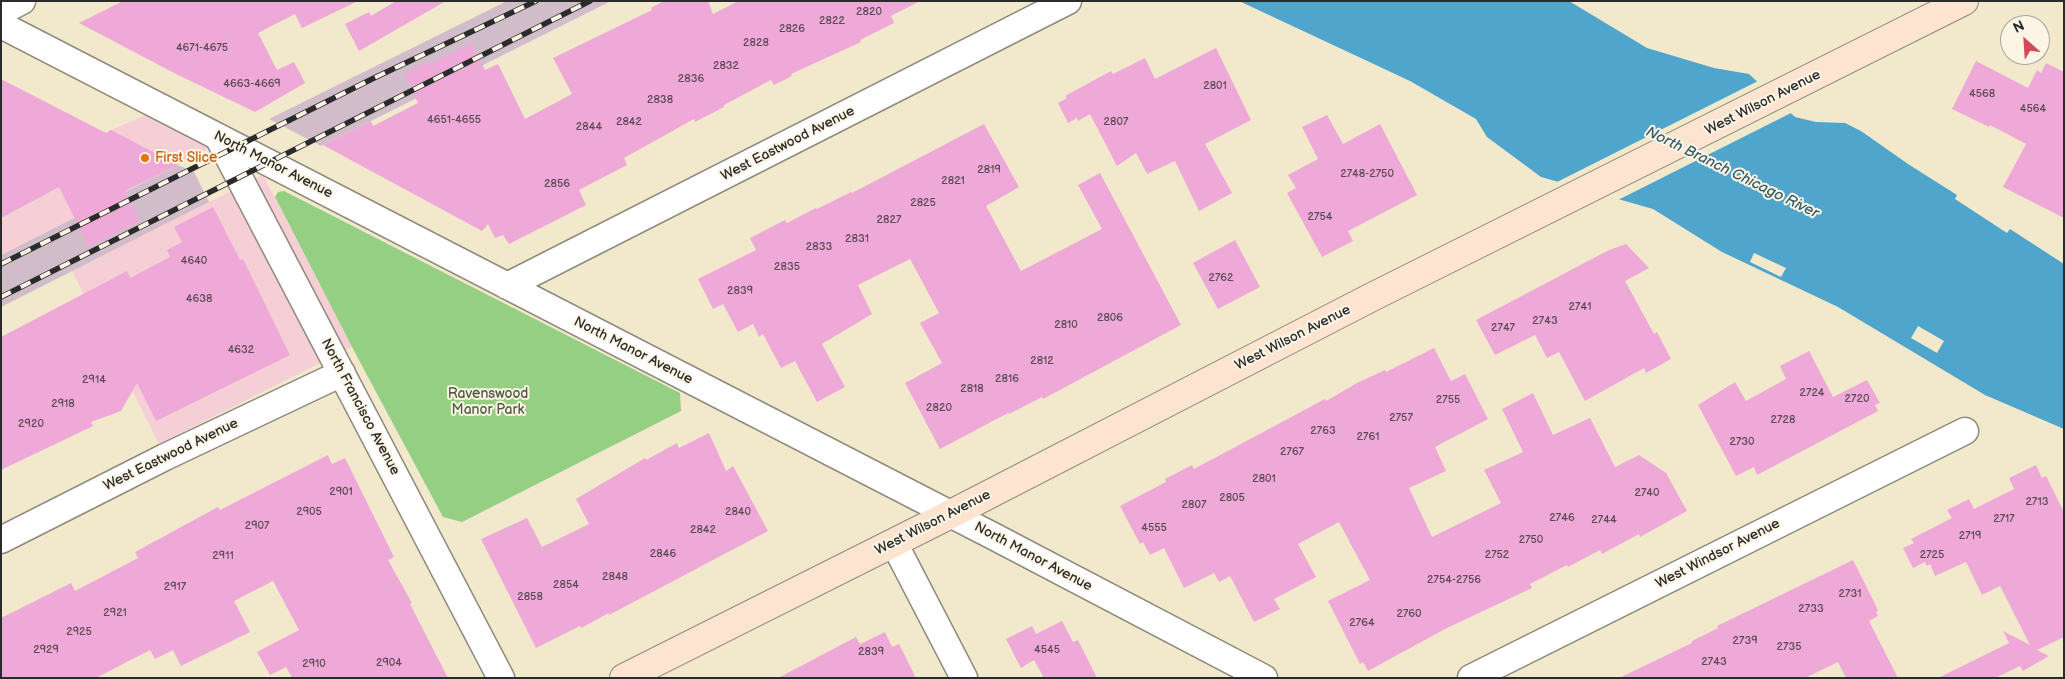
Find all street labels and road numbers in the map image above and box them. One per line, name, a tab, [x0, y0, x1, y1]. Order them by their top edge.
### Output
street label: West Wilson Avenue	[1702, 67, 1824, 139]
street label: West Eastwood Avenue	[718, 103, 858, 185]
street label: North Manor Avenue	[211, 128, 335, 202]
street label: West Wilson Avenue	[1232, 302, 1354, 374]
street label: North Manor Avenue	[571, 314, 695, 388]
street label: North Francisco Avenue	[317, 336, 403, 478]
street label: West Eastwood Avenue	[101, 415, 241, 495]
street label: West Wilson Avenue	[872, 487, 994, 559]
street label: West Windsor Avenue	[1653, 515, 1783, 593]
street label: North Manor Avenue	[971, 519, 1095, 595]

